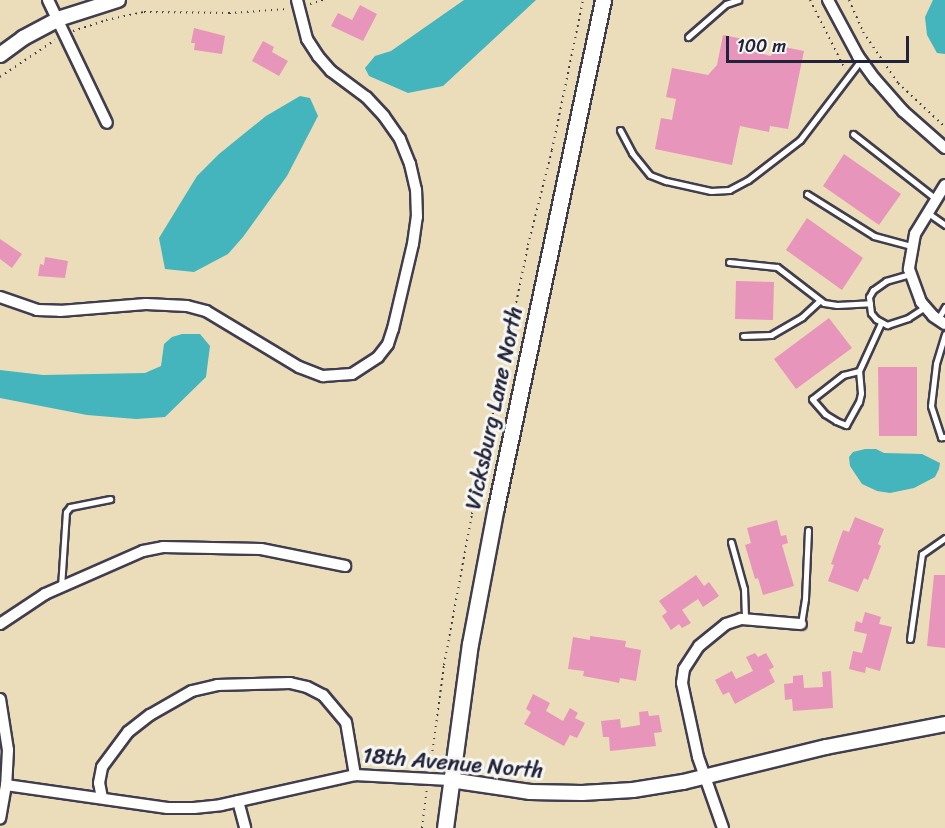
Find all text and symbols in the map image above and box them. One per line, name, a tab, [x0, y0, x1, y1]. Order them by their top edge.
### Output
scale bar	[729, 24, 912, 62]
text: 100 m	[737, 30, 786, 62]
street label: Vicksburg Lane North	[460, 304, 528, 512]
street label: 18th Avenue North	[361, 742, 545, 784]

